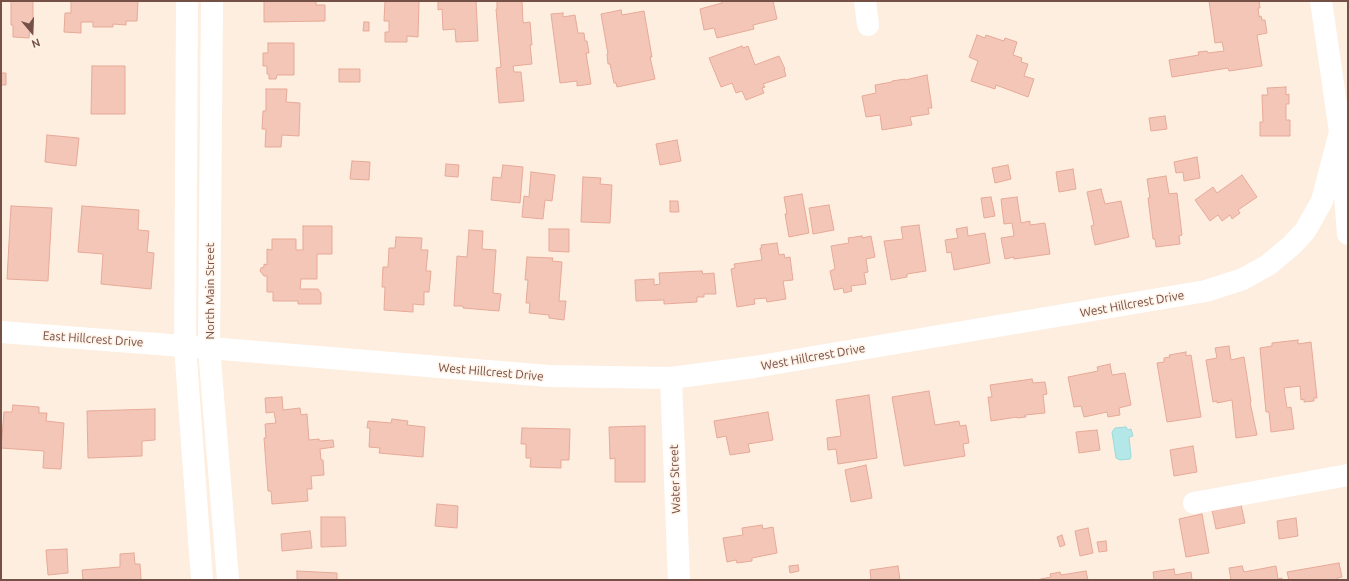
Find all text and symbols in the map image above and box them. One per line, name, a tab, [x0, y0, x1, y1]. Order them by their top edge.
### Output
north arrow	[12, 12, 52, 52]
text: N	[30, 36, 42, 50]
street label: North Main Street	[203, 242, 217, 340]
street label: West Hillcrest Drive	[1079, 288, 1185, 320]
street label: East Hillcrest Drive	[42, 328, 144, 350]
street label: West Hillcrest Drive	[760, 341, 866, 373]
street label: West Hillcrest Drive	[438, 360, 544, 384]
street label: Water Street	[667, 444, 683, 514]

